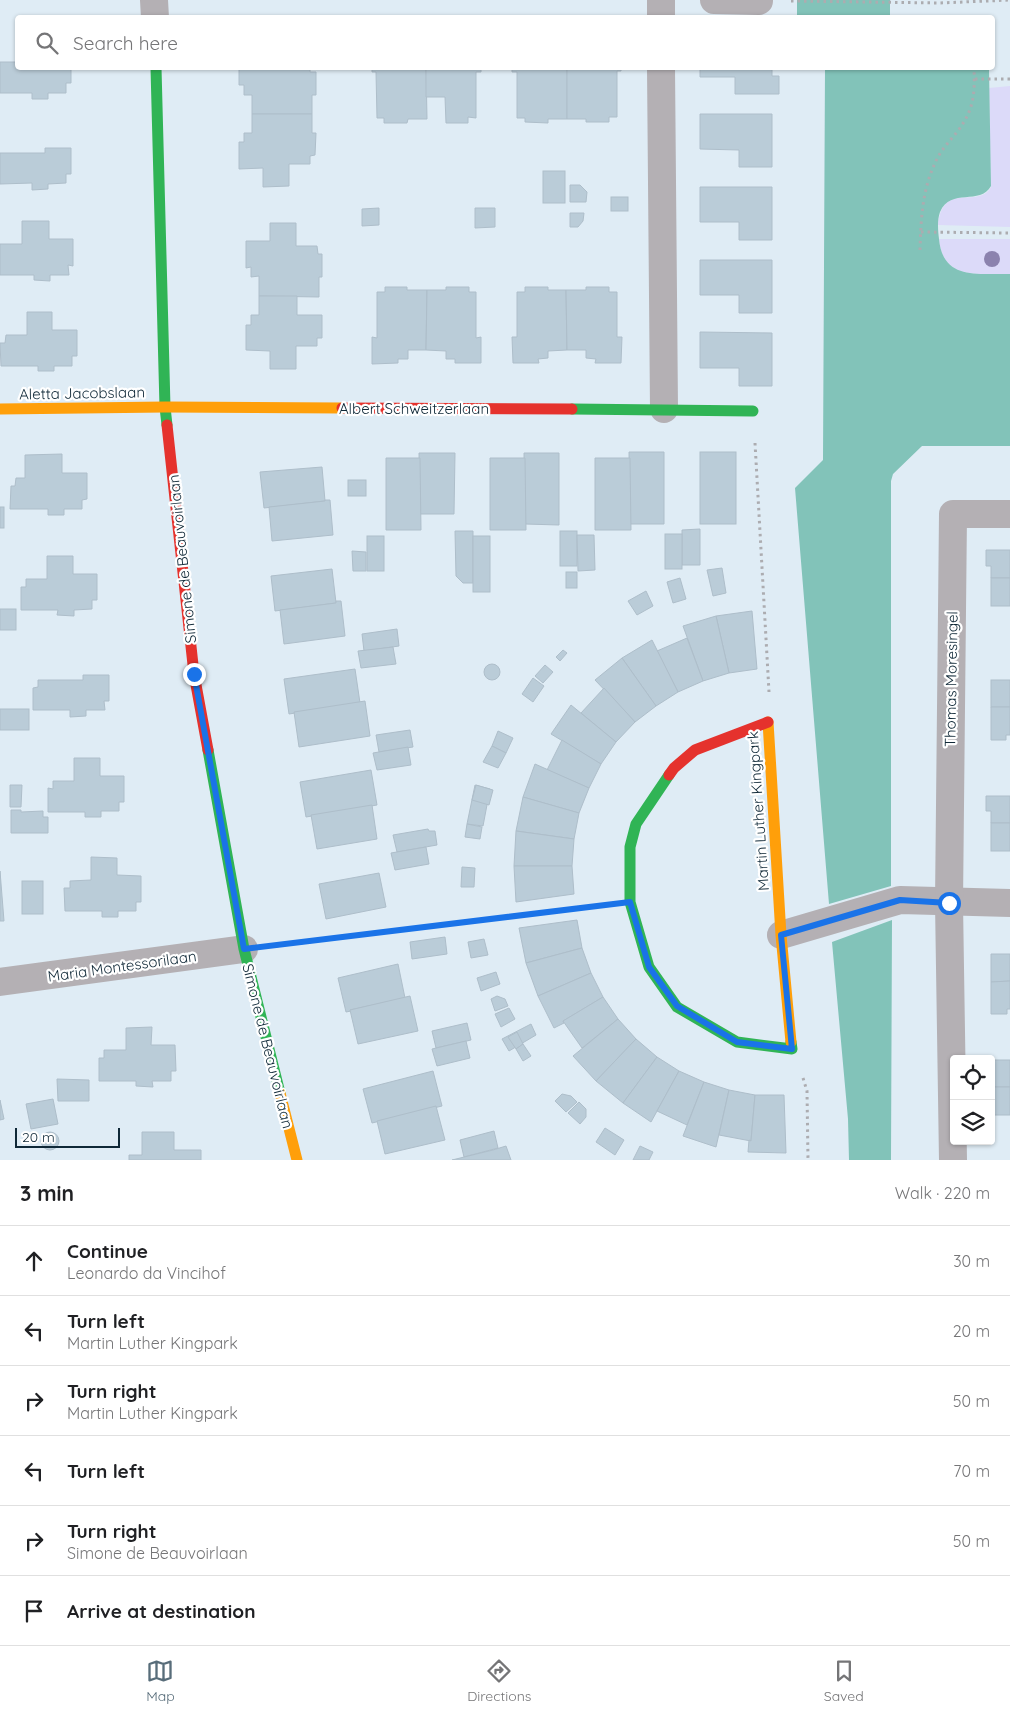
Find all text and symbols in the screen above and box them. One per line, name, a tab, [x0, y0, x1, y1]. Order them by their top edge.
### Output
search box	[15, 15, 995, 70]
icon: search	[33, 29, 61, 57]
text: Search here	[73, 31, 178, 55]
street label: Aletta Jacobslaan	[19, 382, 145, 404]
street label: Albert Schweitzerlaan	[339, 399, 489, 418]
street label: Simone de Beauvoirlaan	[164, 474, 200, 644]
street label: Thomas Moresingel	[940, 611, 962, 747]
route end	[183, 663, 206, 686]
street label: Martin Luther Kingpark	[743, 730, 773, 892]
route start	[938, 892, 961, 915]
street label: Maria Montessorilaan	[46, 946, 198, 986]
street label: Simone de Beauvoirlaan	[238, 962, 298, 1130]
map controls	[950, 1055, 995, 1145]
button: locate	[950, 1055, 995, 1100]
button: layers	[950, 1100, 995, 1145]
scale bar	[15, 1125, 120, 1148]
text: 20 m	[22, 1128, 55, 1146]
text: 3 min	[20, 1180, 74, 1206]
text: Walk · 220 m	[895, 1183, 990, 1203]
text: Continue	[67, 1239, 148, 1263]
icon: ahead	[20, 1247, 48, 1275]
text: 30 m	[953, 1251, 990, 1271]
text: Leonardo da Vincihof	[67, 1263, 226, 1283]
text: Turn left	[67, 1309, 145, 1333]
icon: left	[20, 1317, 48, 1345]
text: 20 m	[953, 1321, 990, 1341]
text: Martin Luther Kingpark	[67, 1333, 238, 1353]
text: Turn right	[67, 1379, 156, 1403]
icon: right	[20, 1387, 48, 1415]
text: 50 m	[953, 1391, 990, 1411]
text: Martin Luther Kingpark	[67, 1403, 238, 1423]
icon: left	[20, 1457, 48, 1485]
text: Turn left	[67, 1459, 145, 1483]
text: 70 m	[953, 1461, 990, 1481]
text: Turn right	[67, 1519, 156, 1543]
icon: right	[20, 1527, 48, 1555]
text: 50 m	[953, 1531, 990, 1551]
text: Simone de Beauvoirlaan	[67, 1543, 248, 1563]
icon: arrive	[20, 1597, 48, 1625]
text: Arrive at destination	[67, 1599, 256, 1623]
tab: Map	[146, 1657, 175, 1705]
tab: Directions	[467, 1657, 531, 1705]
tab: Saved	[824, 1657, 864, 1705]

